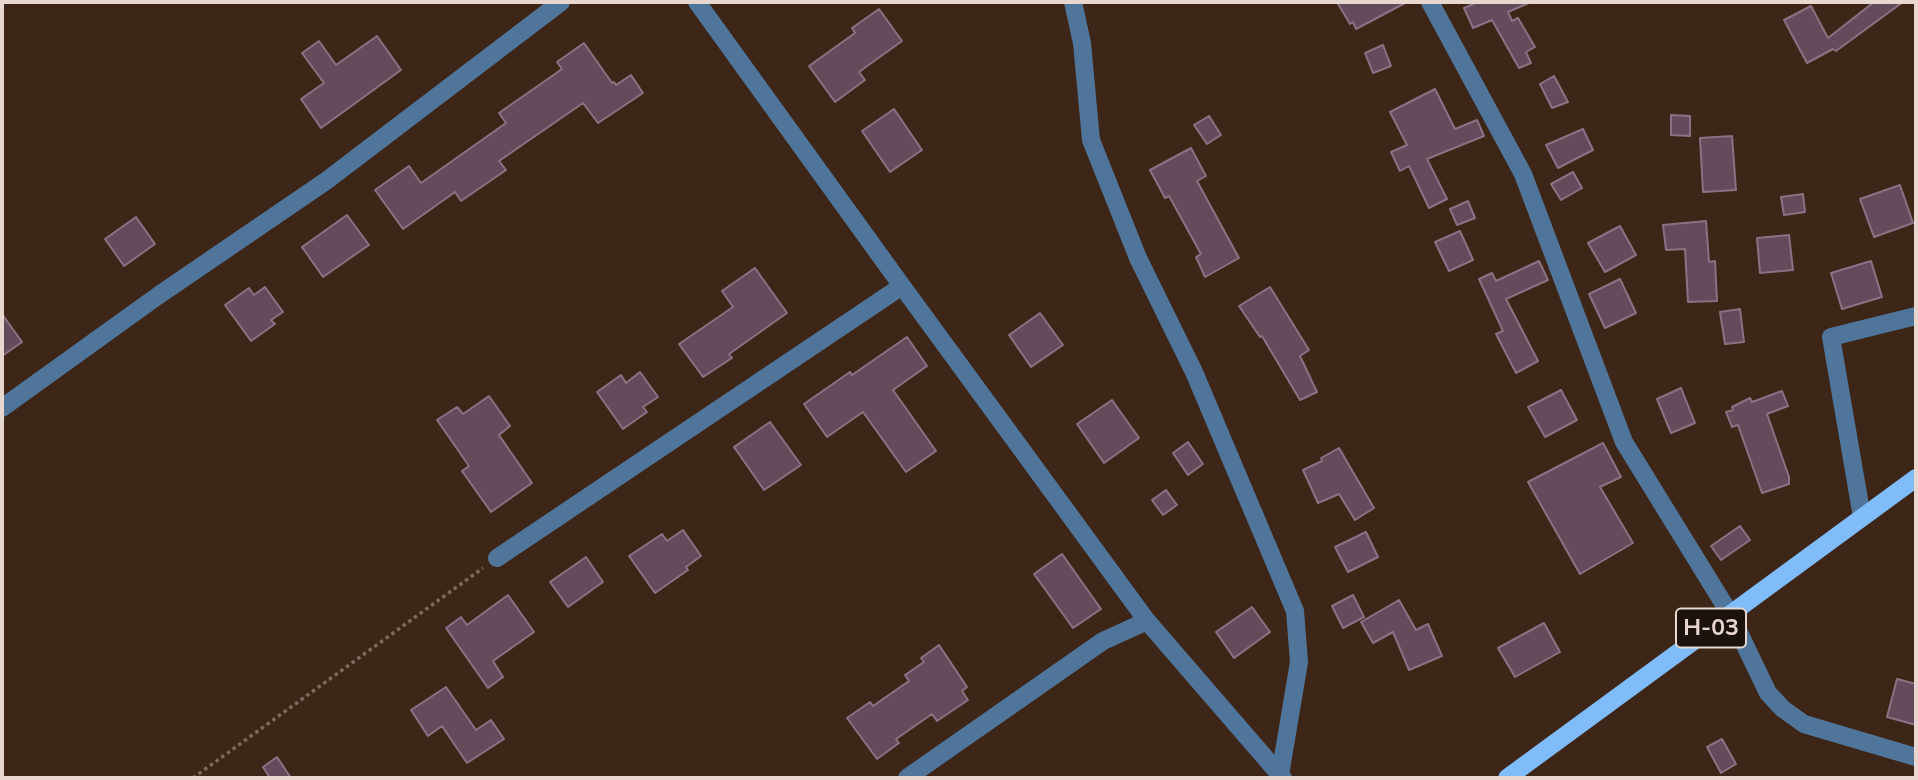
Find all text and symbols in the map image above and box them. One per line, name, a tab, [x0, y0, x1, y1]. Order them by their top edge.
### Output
road number: Н-03	[1676, 608, 1746, 648]

